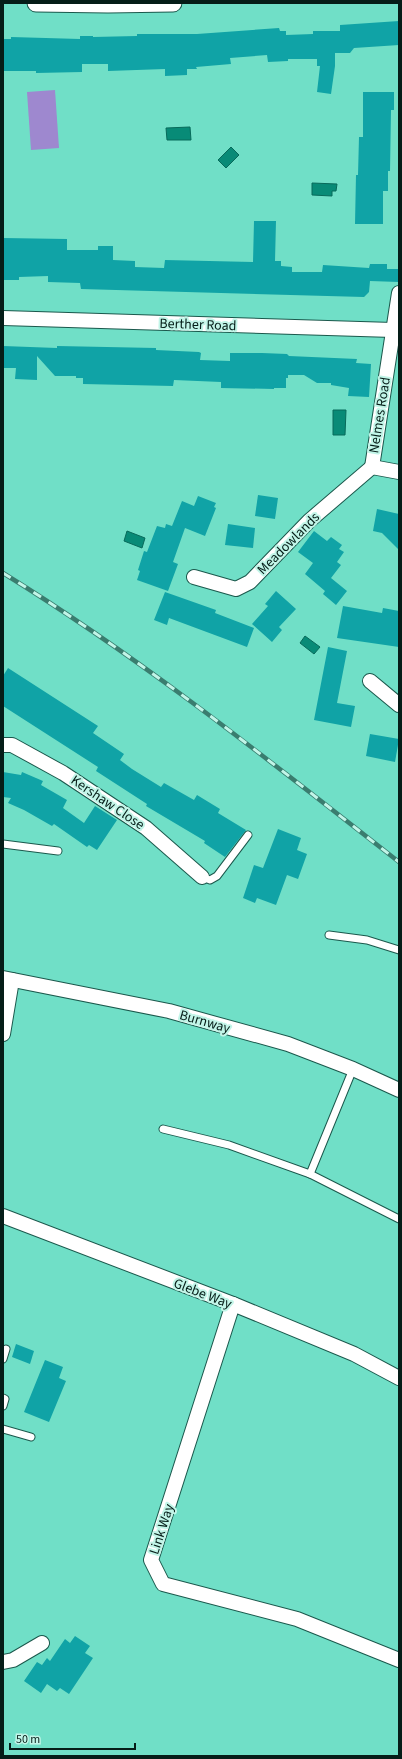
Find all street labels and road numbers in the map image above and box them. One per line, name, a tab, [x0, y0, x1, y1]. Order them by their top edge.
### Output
street label: Berther Road	[159, 314, 237, 336]
street label: Nelmes Road	[364, 376, 396, 455]
street label: Meadowlands	[253, 508, 325, 580]
street label: Kershaw Close	[67, 771, 148, 835]
street label: Burnway	[177, 1005, 233, 1039]
street label: Glebe Way	[171, 1274, 235, 1314]
street label: Link Way	[144, 1501, 180, 1557]

